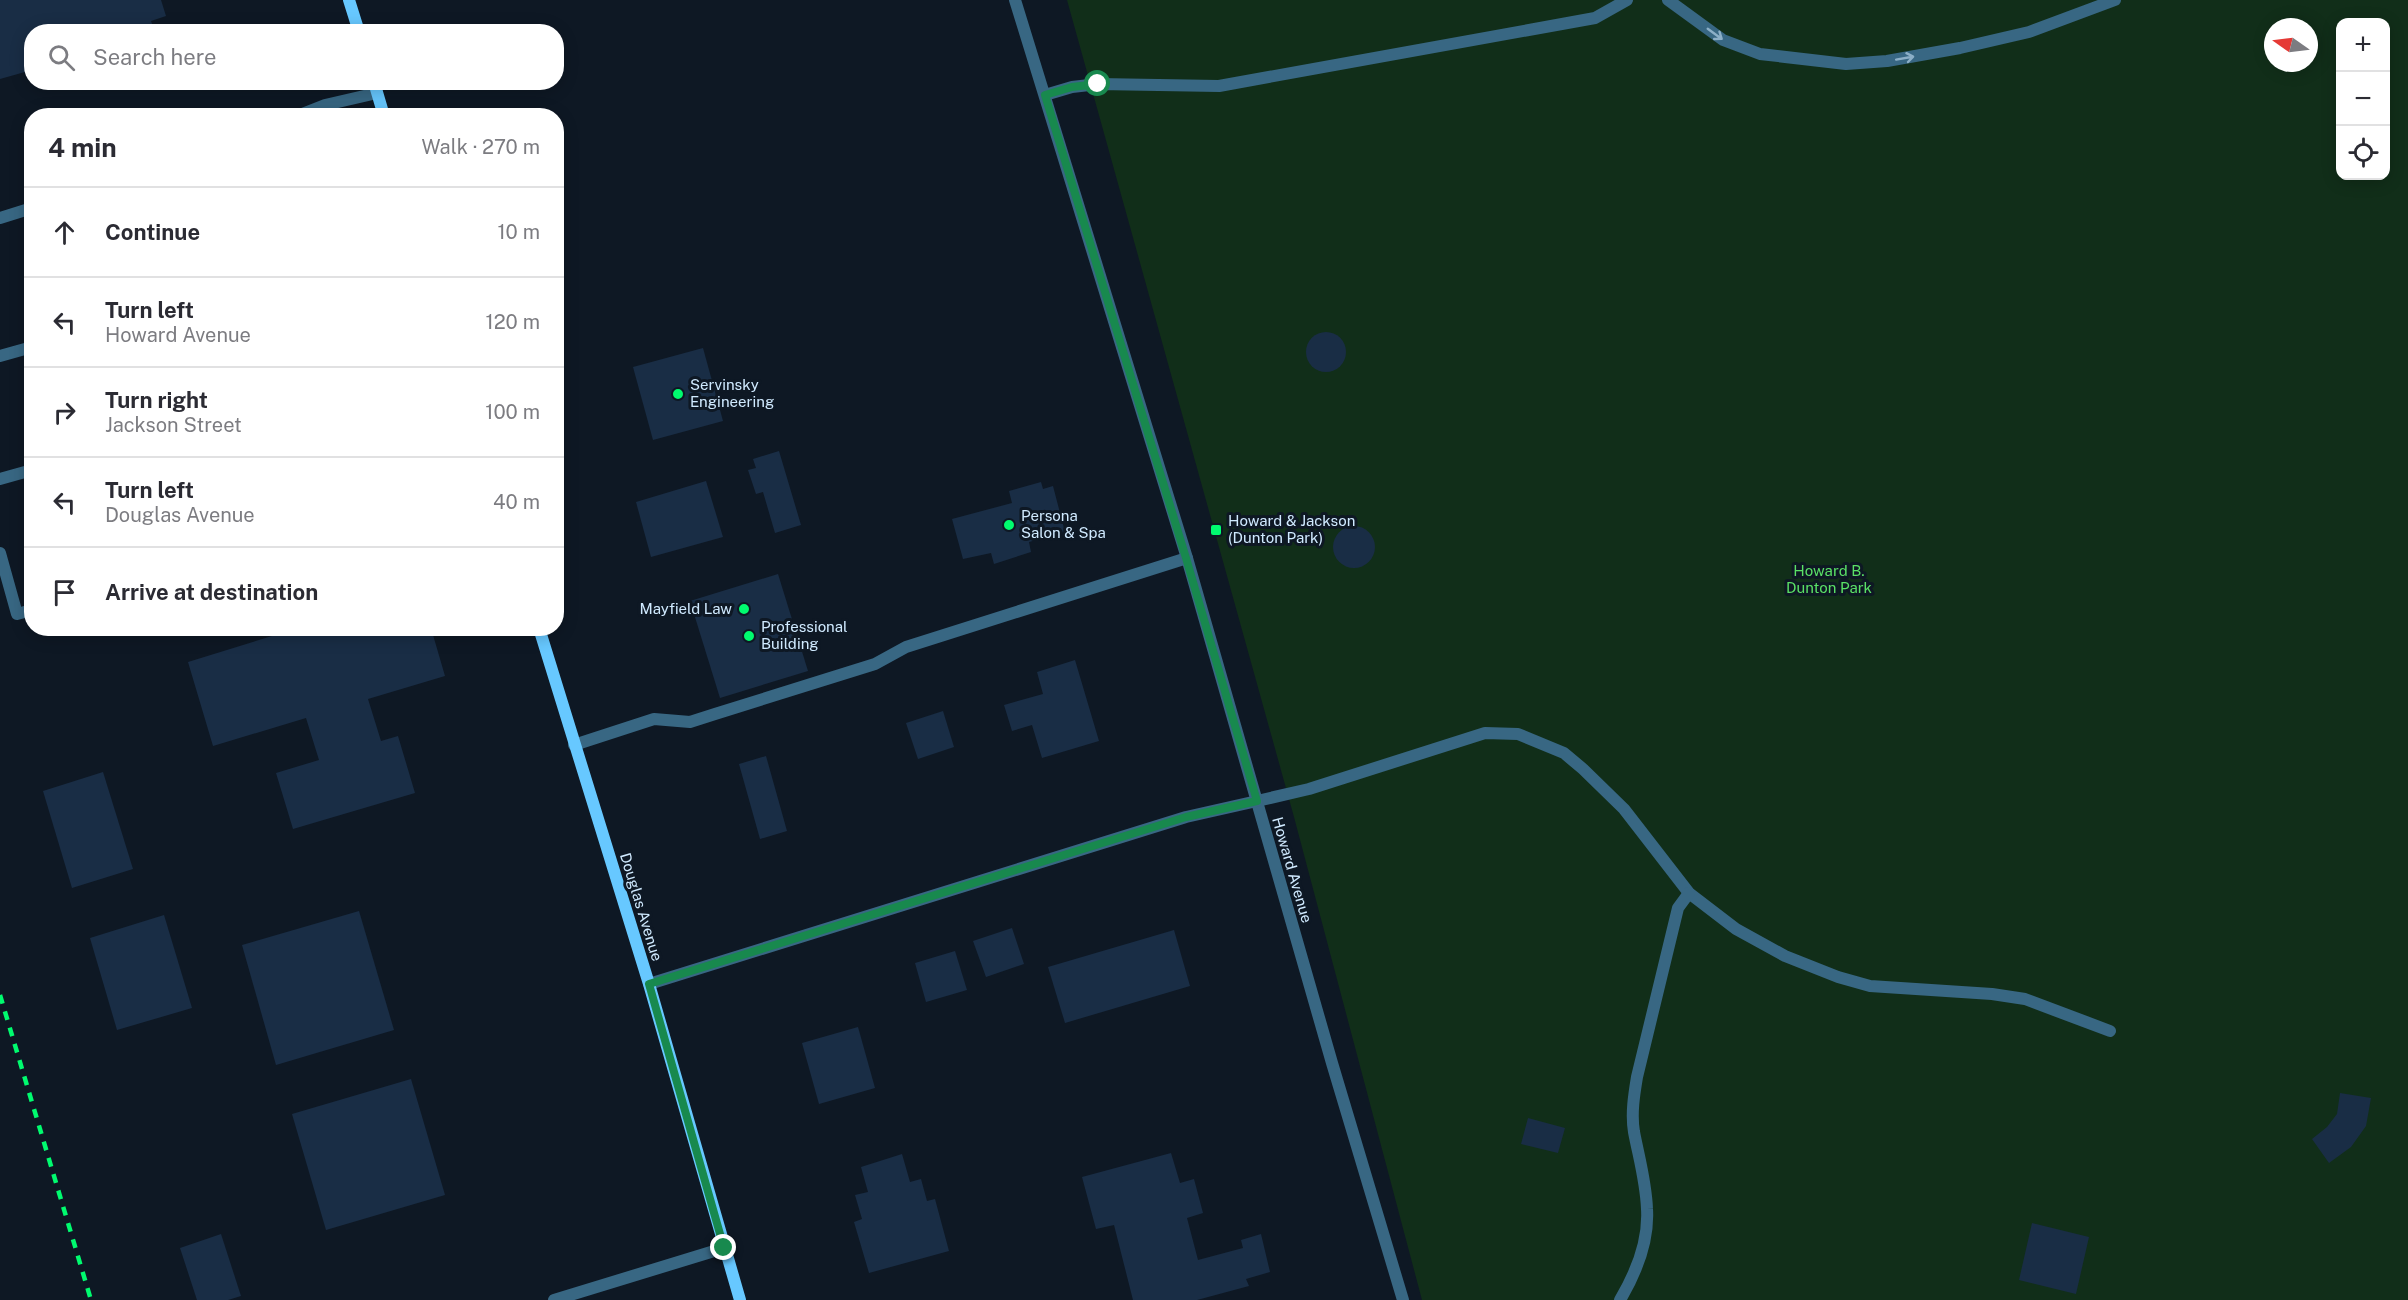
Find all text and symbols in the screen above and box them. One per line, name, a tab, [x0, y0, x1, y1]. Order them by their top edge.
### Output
north arrow	[2264, 18, 2318, 72]
map controls	[2336, 18, 2390, 180]
button: +	[2336, 18, 2390, 72]
search box	[24, 24, 564, 90]
one-way arrow	[1707, 28, 1723, 40]
icon: search	[45, 41, 78, 74]
text: Search here	[93, 44, 217, 70]
one-way arrow	[1895, 52, 1914, 63]
route start	[1084, 70, 1110, 96]
button: −	[2336, 72, 2390, 126]
button: locate	[2336, 126, 2390, 180]
text: 4 min	[48, 132, 117, 163]
text: Walk · 270 m	[421, 135, 540, 159]
icon: ahead	[48, 216, 81, 249]
text: Continue	[105, 219, 200, 245]
text: 10 m	[497, 220, 540, 244]
text: Turn left	[105, 297, 194, 323]
icon: left	[48, 306, 81, 339]
text: 120 m	[486, 310, 540, 334]
text: Howard Avenue	[105, 323, 251, 347]
place label: Servinsky Engineering	[690, 376, 774, 410]
text: Turn right	[105, 387, 208, 413]
marker: Servinsky Engineering	[671, 387, 685, 401]
icon: right	[48, 396, 81, 429]
text: 100 m	[485, 400, 540, 424]
text: Jackson Street	[105, 413, 242, 437]
text: Turn left	[105, 477, 194, 503]
icon: left	[48, 486, 81, 519]
text: 40 m	[493, 490, 540, 514]
text: Douglas Avenue	[105, 503, 255, 527]
place label: Persona Salon & Spa	[1021, 507, 1106, 541]
place label: Howard & Jackson (Dunton Park)	[1228, 512, 1355, 546]
marker: Persona Salon & Spa	[1002, 518, 1016, 532]
marker: Howard & Jackson (Dunton Park)	[1209, 523, 1223, 537]
park label: Howard B. Dunton Park	[1786, 562, 1872, 596]
icon: arrive	[48, 576, 81, 609]
text: Arrive at destination	[105, 579, 318, 605]
place label: Mayfield Law	[640, 600, 732, 617]
marker: Mayfield Law	[737, 602, 751, 616]
place label: Professional Building	[761, 618, 848, 652]
marker: Professional Building	[742, 629, 756, 643]
street label: Howard Avenue	[1269, 815, 1316, 925]
street label: Douglas Avenue	[617, 851, 666, 963]
route end	[710, 1234, 736, 1260]

